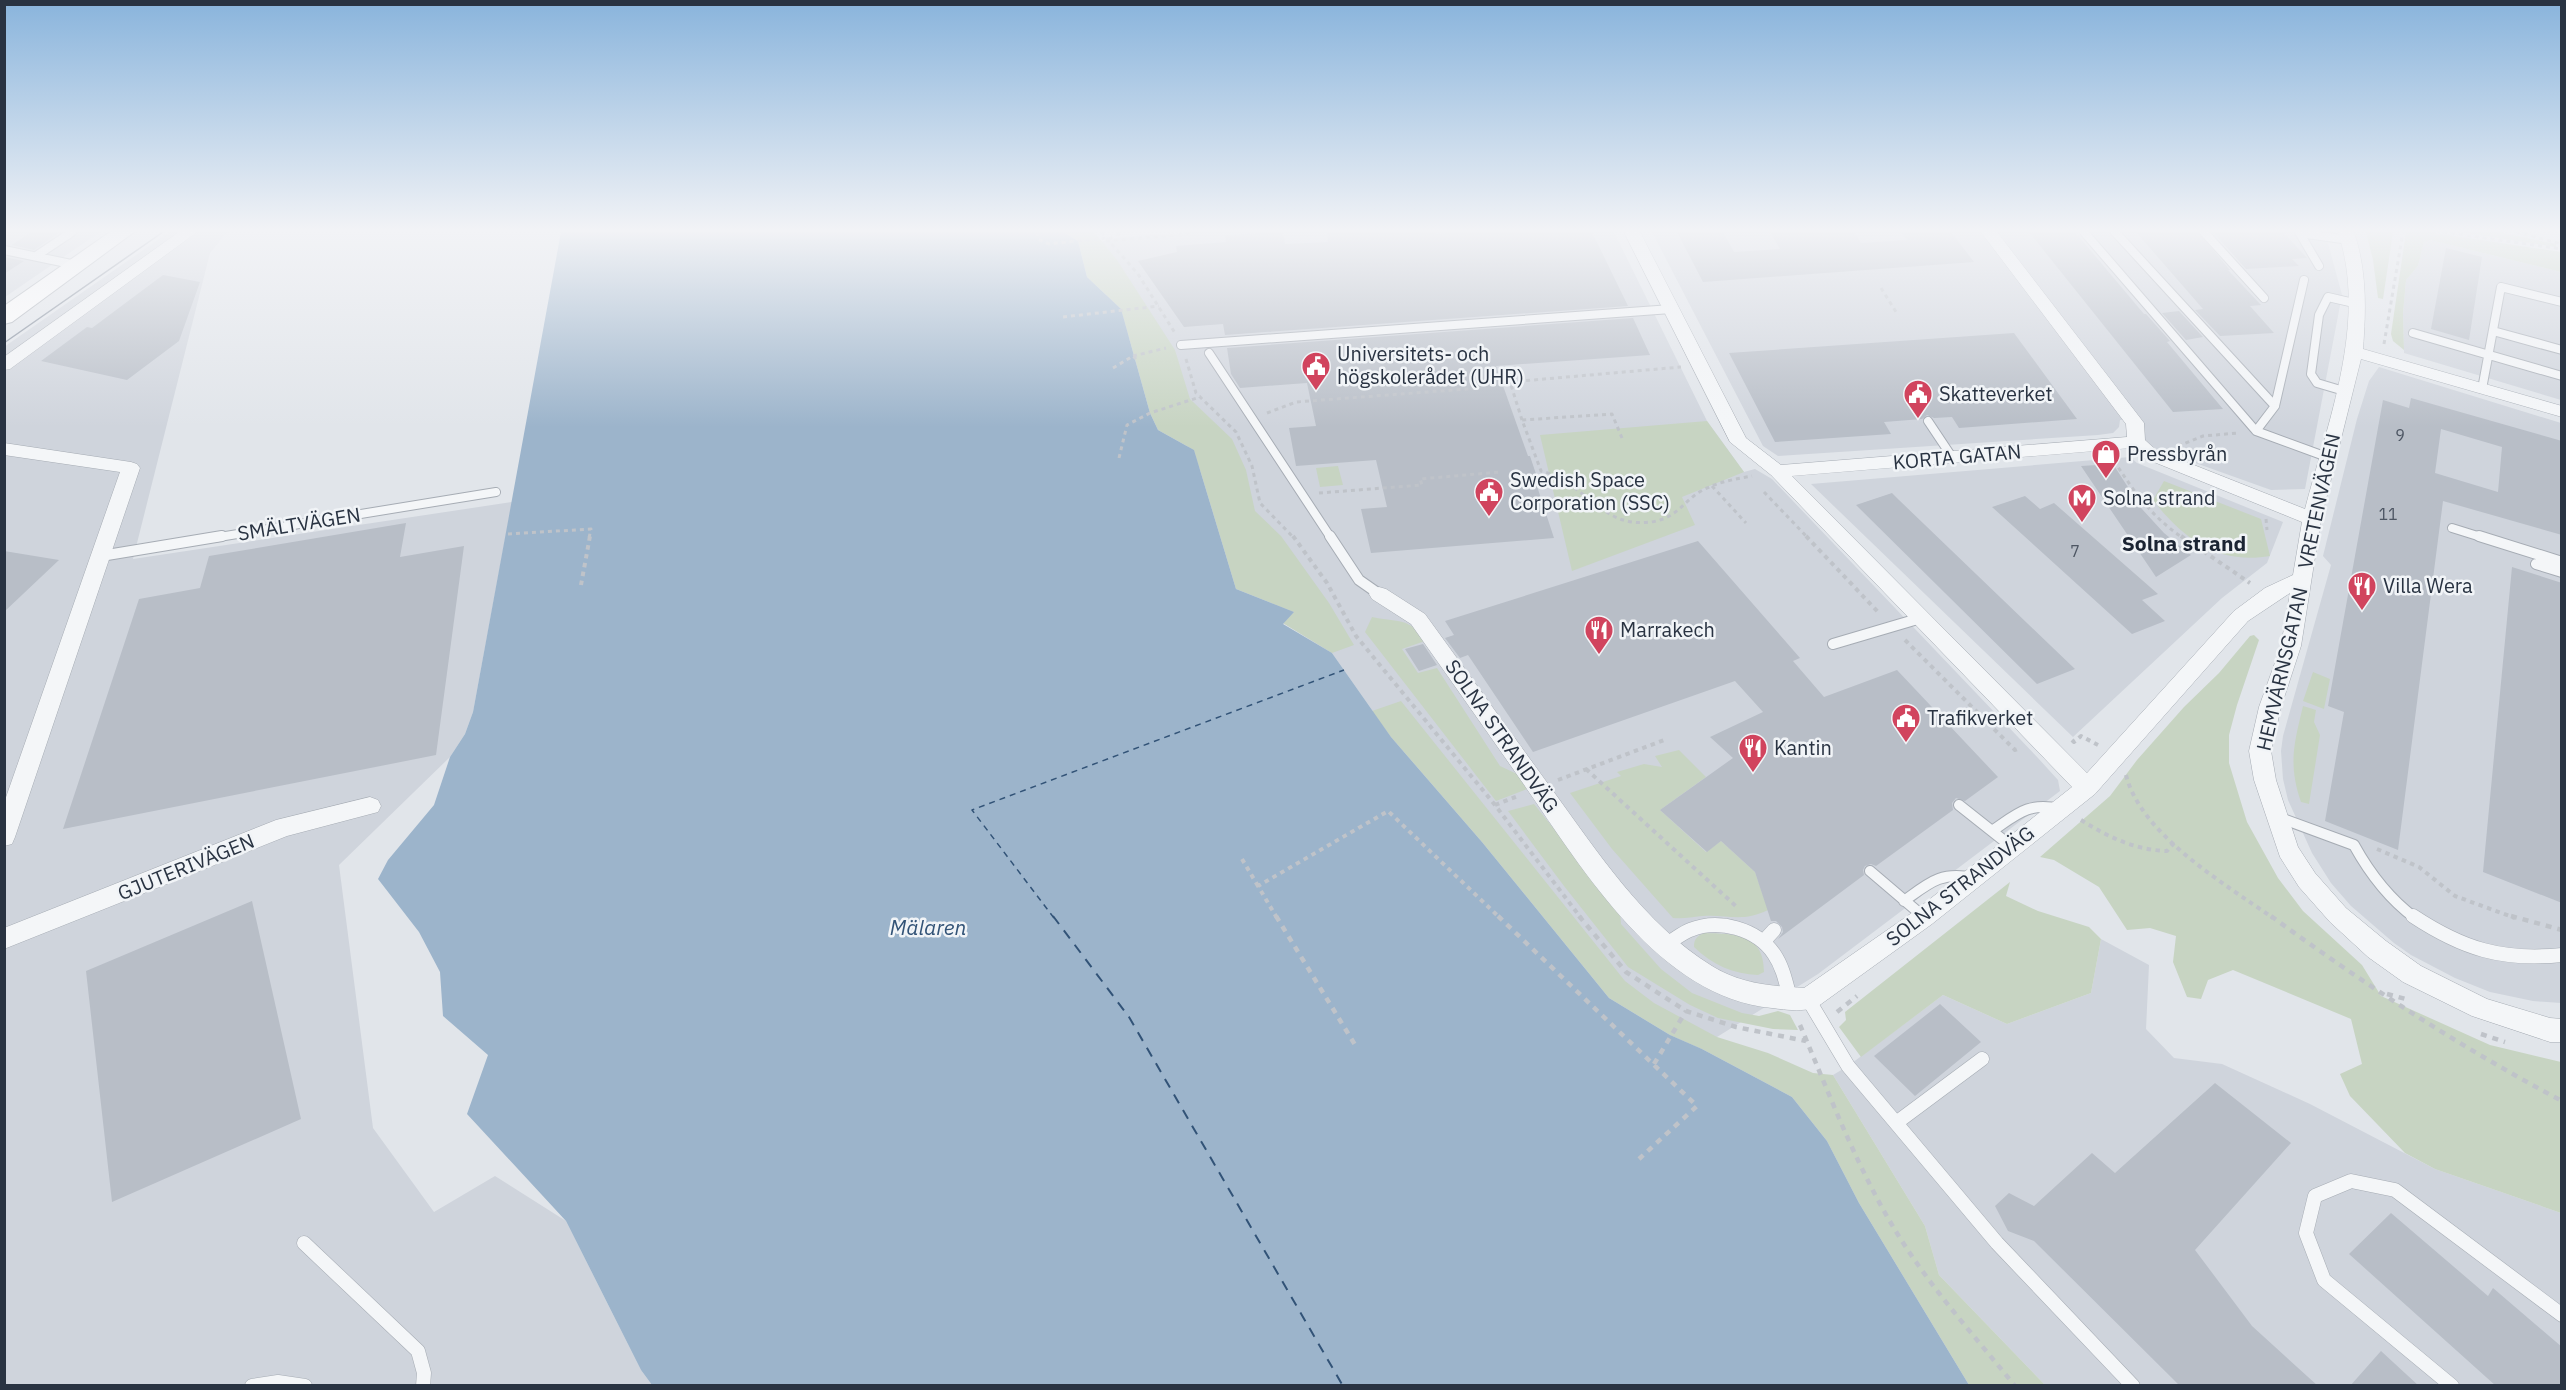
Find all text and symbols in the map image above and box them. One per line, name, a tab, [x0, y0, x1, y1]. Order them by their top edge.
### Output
place label: Universitets- och högskolerådet (UHR)	[1337, 340, 1524, 390]
public building icon: Universitets- och högskolerådet (UHR)	[1300, 350, 1332, 392]
public building icon: Skatteverket	[1902, 378, 1934, 420]
place label: Skatteverket	[1939, 380, 2053, 407]
house number: 9	[2395, 425, 2405, 445]
street label: VRETENVÄGEN	[2291, 431, 2346, 571]
street label: KORTA GATAN	[1892, 437, 2022, 476]
shop icon: Pressbyrån	[2090, 438, 2122, 480]
place label: Pressbyrån	[2127, 440, 2227, 467]
place label: Swedish Space Corporation (SSC)	[1510, 466, 1670, 516]
public building icon: Swedish Space Corporation (SSC)	[1473, 476, 1505, 518]
metro station icon: Solna strand	[2066, 482, 2098, 524]
place label: Solna strand	[2103, 484, 2216, 511]
street label: SMÄLTVÄGEN	[235, 500, 362, 547]
house number: 11	[2378, 504, 2398, 524]
district label: Solna strand	[2122, 529, 2246, 557]
house number: 7	[2070, 541, 2080, 561]
restaurant icon: Villa Wera	[2346, 570, 2378, 612]
place label: Villa Wera	[2383, 572, 2473, 599]
street label: HEMVÄRNSGATAN	[2250, 584, 2313, 753]
restaurant icon: Marrakech	[1583, 614, 1615, 656]
place label: Marrakech	[1620, 616, 1715, 643]
street label: SOLNA STRANDVÄG	[1439, 654, 1565, 818]
public building icon: Trafikverket	[1890, 702, 1922, 744]
place label: Trafikverket	[1927, 704, 2033, 731]
restaurant icon: Kantin	[1737, 732, 1769, 774]
place label: Kantin	[1774, 734, 1832, 761]
street label: SOLNA STRANDVÄG	[1880, 819, 2039, 952]
street label: GJUTERIVÄGEN	[113, 827, 258, 906]
water label: Mälaren	[890, 913, 966, 941]

